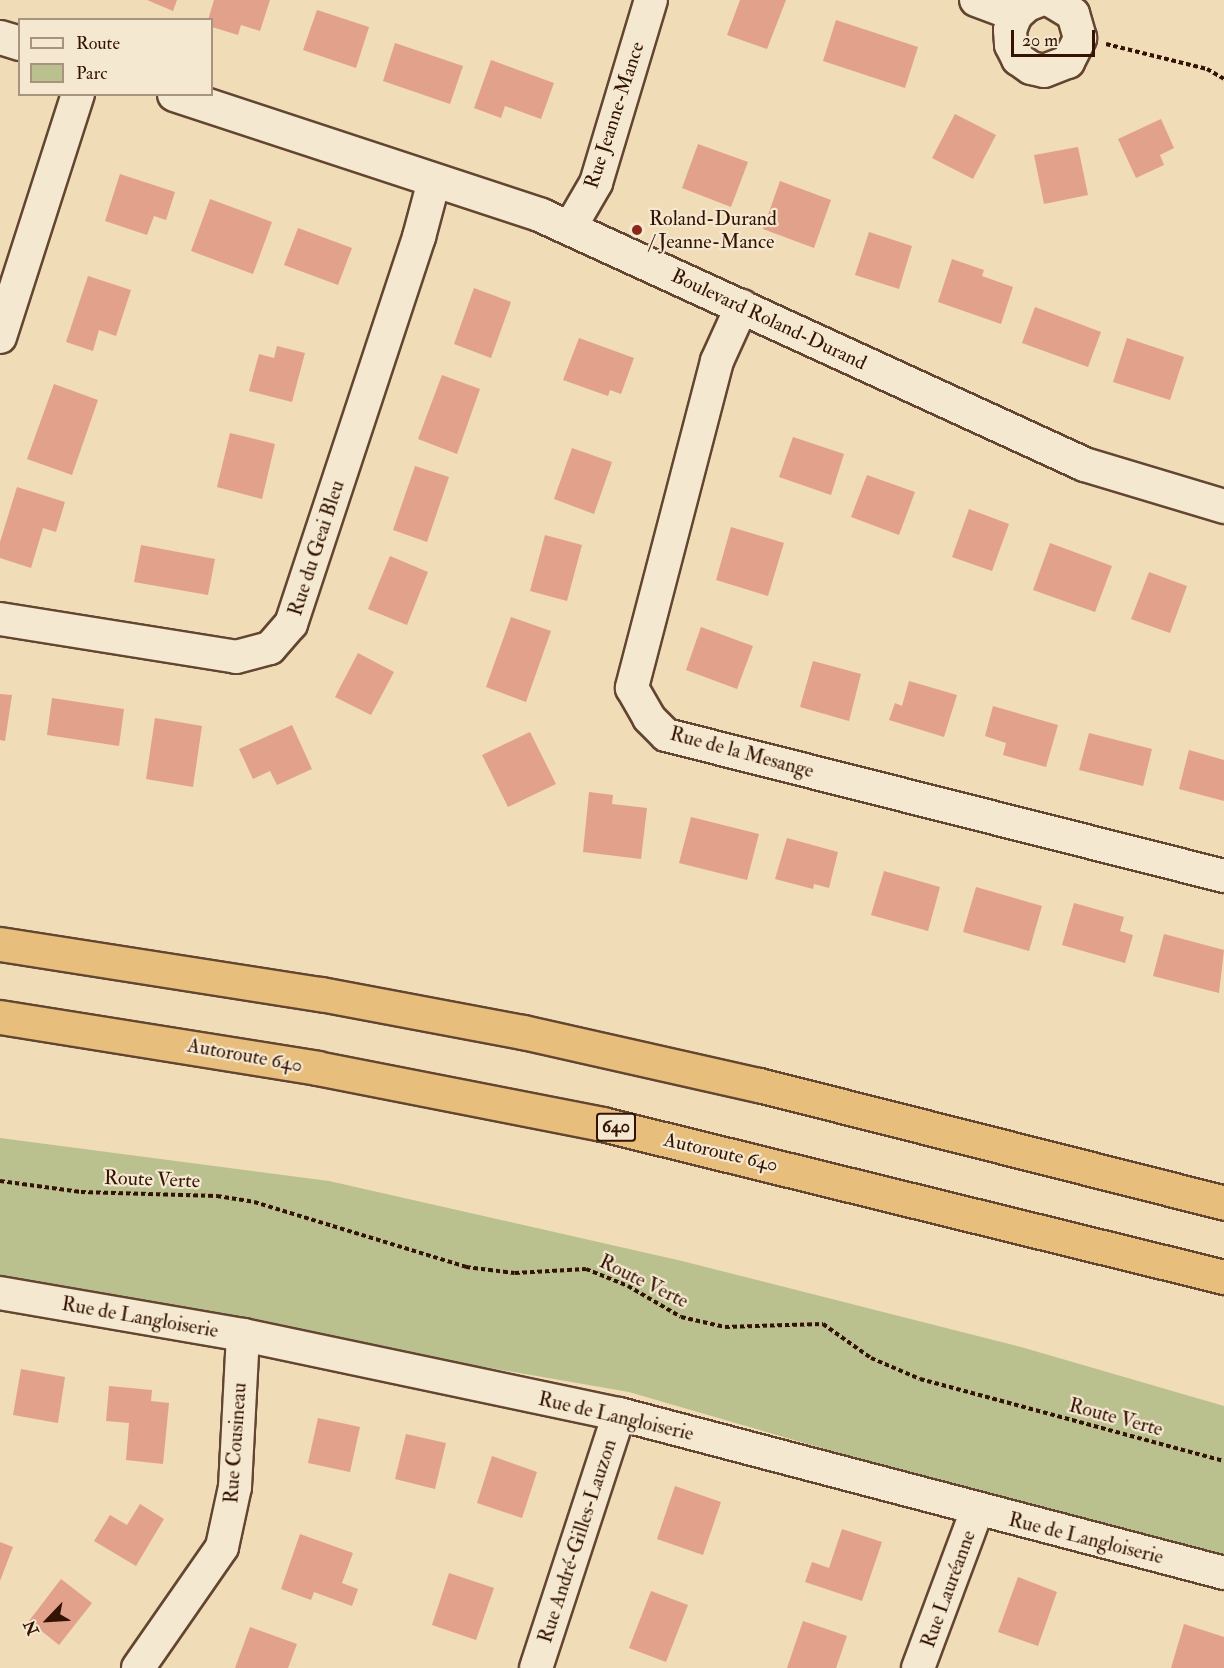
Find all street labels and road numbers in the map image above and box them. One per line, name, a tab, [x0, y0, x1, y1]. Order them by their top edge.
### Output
street label: Rue Jeanne-Mance	[579, 39, 649, 191]
street label: Boulevard Roland-Durand	[668, 263, 870, 375]
street label: Rue du Geai Bleu	[283, 477, 349, 619]
street label: Rue de la Mesange	[667, 721, 817, 783]
street label: Autoroute 640	[186, 1033, 304, 1077]
road number: 640	[595, 1112, 637, 1142]
street label: Autoroute 640	[662, 1127, 780, 1177]
street label: Route Verte	[104, 1165, 200, 1193]
street label: Route Verte	[595, 1249, 693, 1313]
street label: Rue de Langloiserie	[60, 1291, 220, 1343]
street label: Rue Cousineau	[219, 1382, 251, 1504]
street label: Rue de Langloiserie	[536, 1386, 696, 1446]
street label: Route Verte	[1066, 1393, 1166, 1441]
street label: Rue André-Gilles-Lauzon	[533, 1436, 621, 1646]
street label: Rue de Langloiserie	[1006, 1507, 1166, 1569]
street label: Rue Lauréanne	[916, 1527, 980, 1651]

